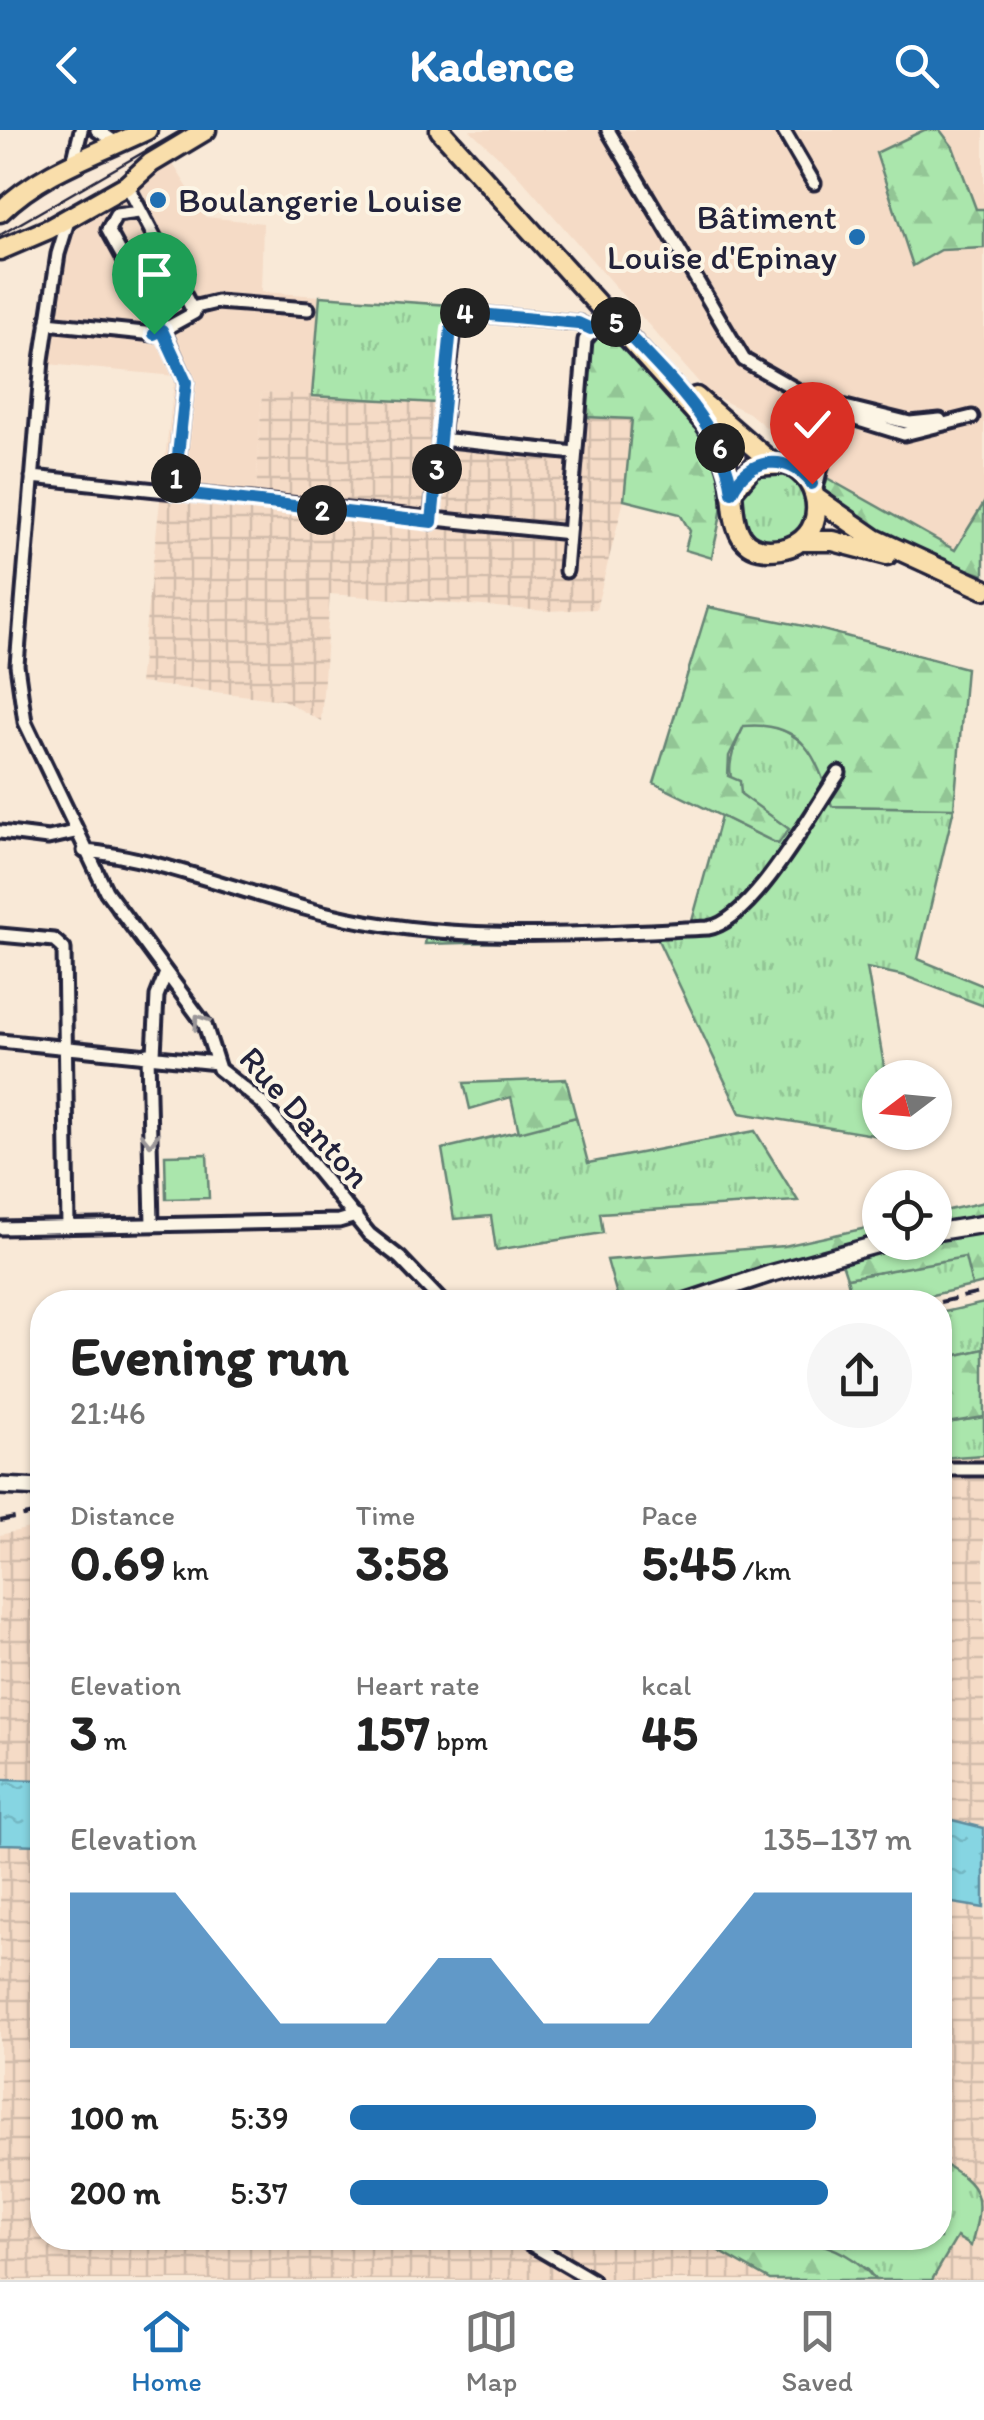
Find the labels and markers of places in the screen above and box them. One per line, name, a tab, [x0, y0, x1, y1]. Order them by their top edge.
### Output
place label: Boulangerie Louise	[178, 179, 462, 221]
marker: Boulangerie Louise	[147, 189, 169, 211]
place label: Bâtiment Louise d'Epinay	[607, 196, 837, 278]
marker: Bâtiment Louise d'Epinay	[846, 226, 868, 248]
pin	[112, 232, 197, 335]
pin: 4	[440, 288, 490, 338]
pin: 5	[591, 297, 641, 347]
pin	[770, 382, 855, 485]
pin: 6	[695, 423, 745, 473]
pin: 3	[412, 444, 462, 494]
pin: 1	[151, 453, 201, 503]
pin: 2	[297, 485, 347, 535]

